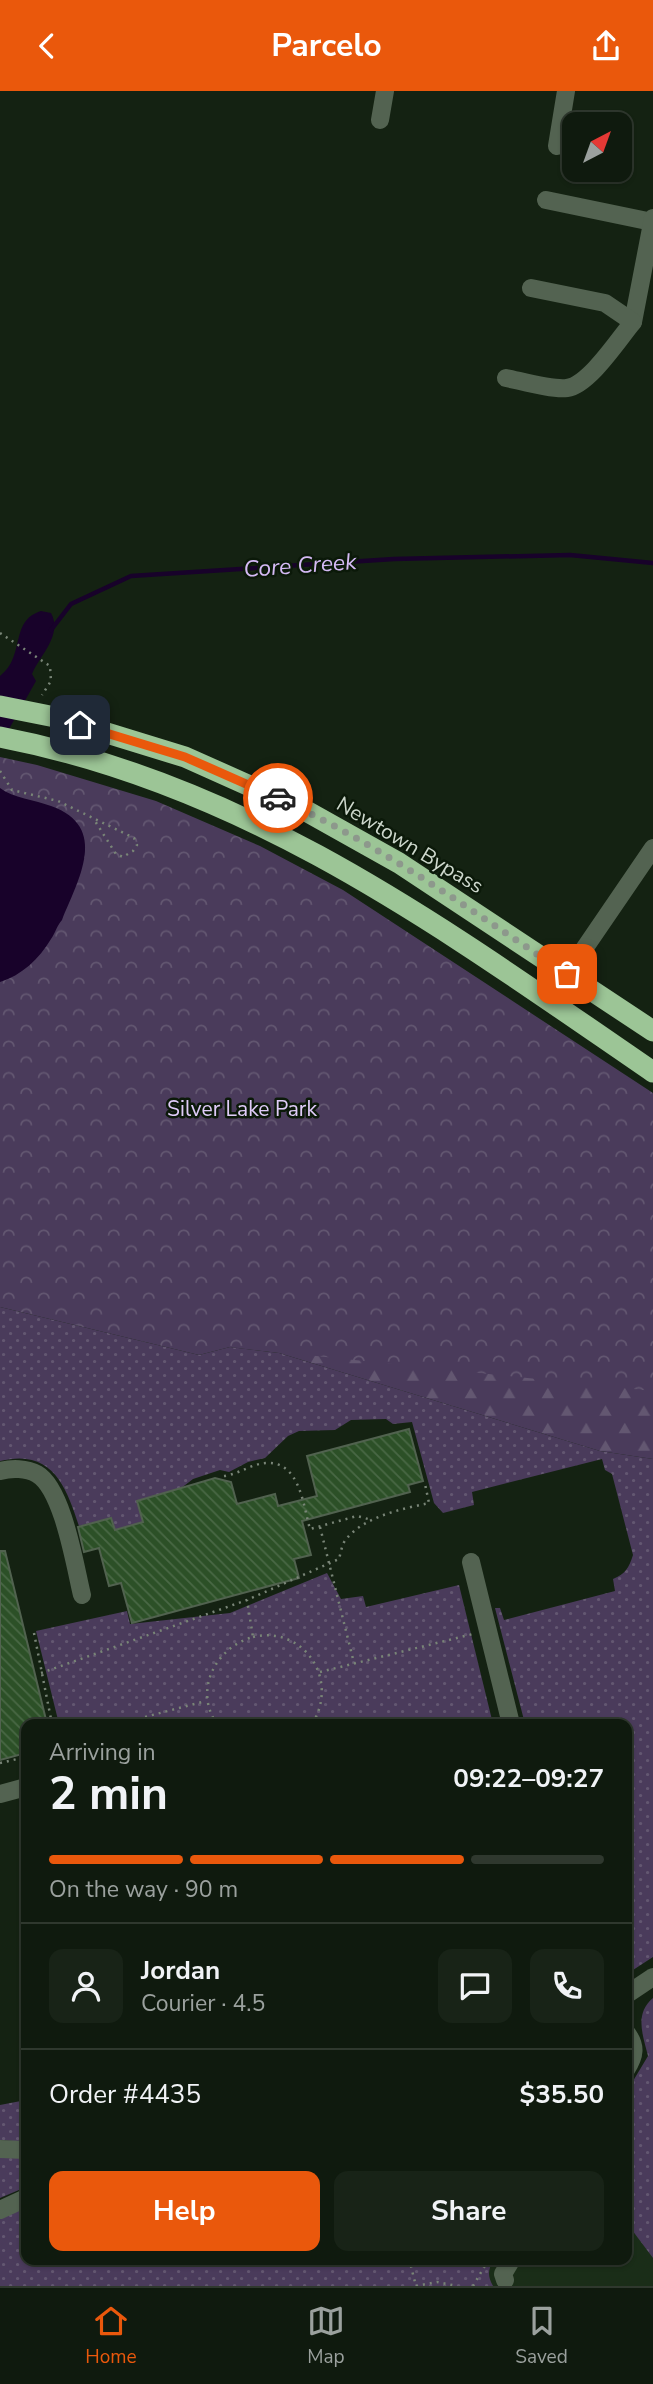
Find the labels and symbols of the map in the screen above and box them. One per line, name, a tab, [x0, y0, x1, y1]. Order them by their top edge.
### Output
north arrow	[562, 112, 632, 182]
water label: Core Creek	[242, 546, 358, 585]
pin	[50, 695, 110, 755]
courier	[243, 763, 313, 833]
street label: Newtown Bypass	[331, 790, 489, 900]
pin	[537, 944, 597, 1004]
park label: Silver Lake Park	[167, 1095, 317, 1123]

